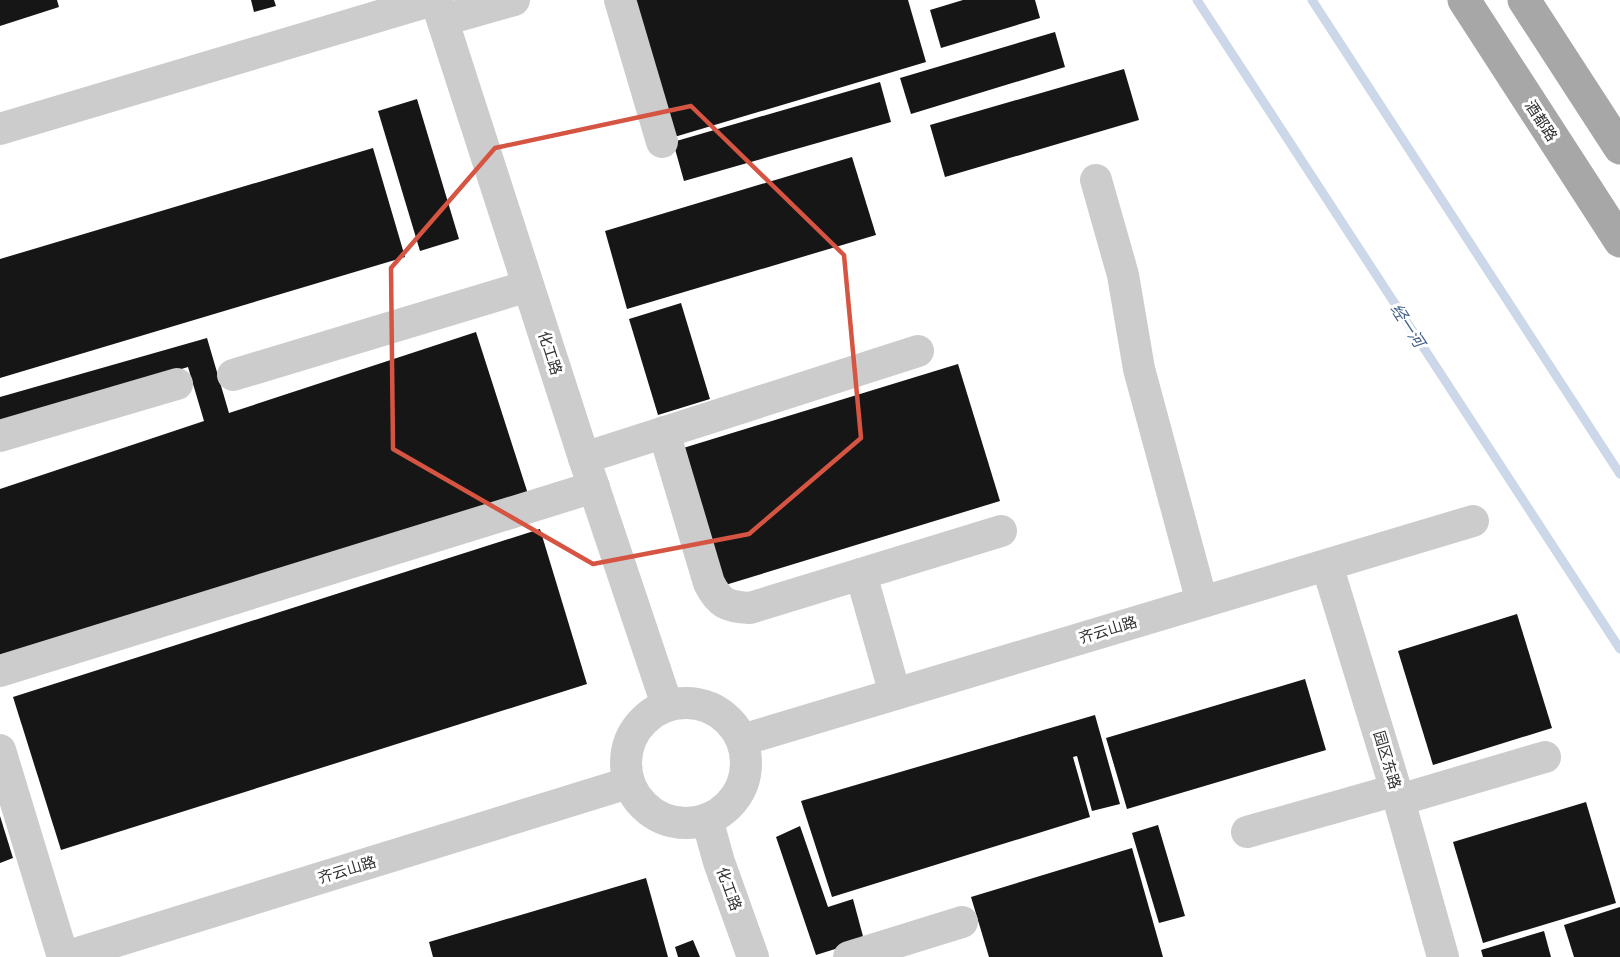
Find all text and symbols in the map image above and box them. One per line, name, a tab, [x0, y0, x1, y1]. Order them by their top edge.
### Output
street label: 酒都路	[1522, 97, 1562, 144]
water label: 经一河	[1387, 299, 1431, 353]
street label: 化工路	[535, 329, 566, 377]
street label: 齐云山路	[1076, 612, 1139, 646]
street label: 园区东路	[1371, 728, 1405, 791]
street label: 齐云山路	[315, 852, 378, 886]
street label: 化工路	[714, 864, 746, 913]

